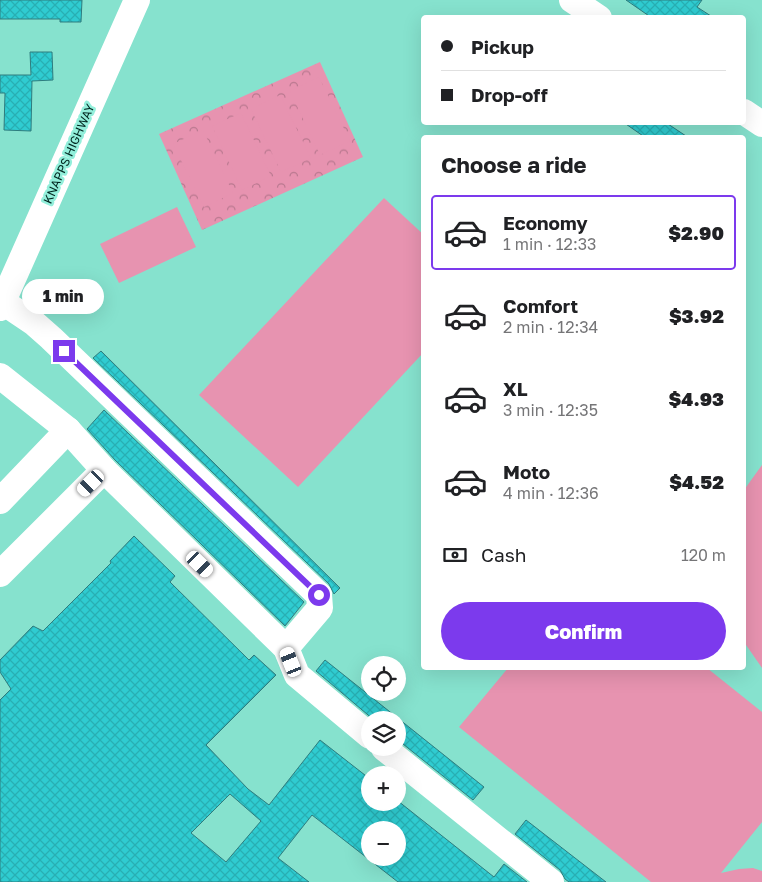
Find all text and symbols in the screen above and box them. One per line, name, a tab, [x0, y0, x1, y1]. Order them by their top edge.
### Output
text: Pickup	[471, 35, 534, 58]
text: Drop-off	[471, 83, 548, 106]
street label: KNAPPS HIGHWAY	[40, 101, 97, 206]
text: Choose a ride	[441, 151, 587, 178]
icon: car	[443, 210, 488, 255]
text: Economy	[503, 211, 588, 234]
text: $2.90	[668, 221, 724, 244]
text: 1 min · 12:33	[503, 234, 596, 254]
callout: 1 min	[23, 278, 105, 314]
text: 1 min	[43, 286, 83, 306]
icon: car	[443, 293, 488, 338]
text: Comfort	[503, 294, 578, 317]
text: $3.92	[669, 304, 724, 327]
text: 2 min · 12:34	[503, 317, 598, 337]
route end	[53, 340, 75, 362]
icon: car	[443, 376, 488, 421]
text: XL	[503, 377, 528, 400]
text: $4.93	[669, 387, 724, 410]
text: 3 min · 12:35	[503, 400, 598, 420]
icon: car	[443, 459, 488, 504]
text: Moto	[503, 460, 550, 483]
car	[75, 467, 106, 499]
text: $4.52	[669, 470, 724, 493]
text: 4 min · 12:36	[503, 483, 599, 503]
icon: cash	[441, 541, 469, 569]
text: Cash	[481, 543, 526, 566]
text: 120 m	[681, 545, 726, 565]
car	[183, 548, 216, 580]
route start	[308, 584, 330, 606]
button: Confirm	[441, 602, 726, 660]
car	[278, 645, 303, 679]
map controls	[361, 656, 406, 866]
button: locate	[361, 656, 406, 701]
button: layers	[361, 711, 406, 756]
button: +	[361, 766, 406, 811]
button: −	[361, 821, 406, 866]

